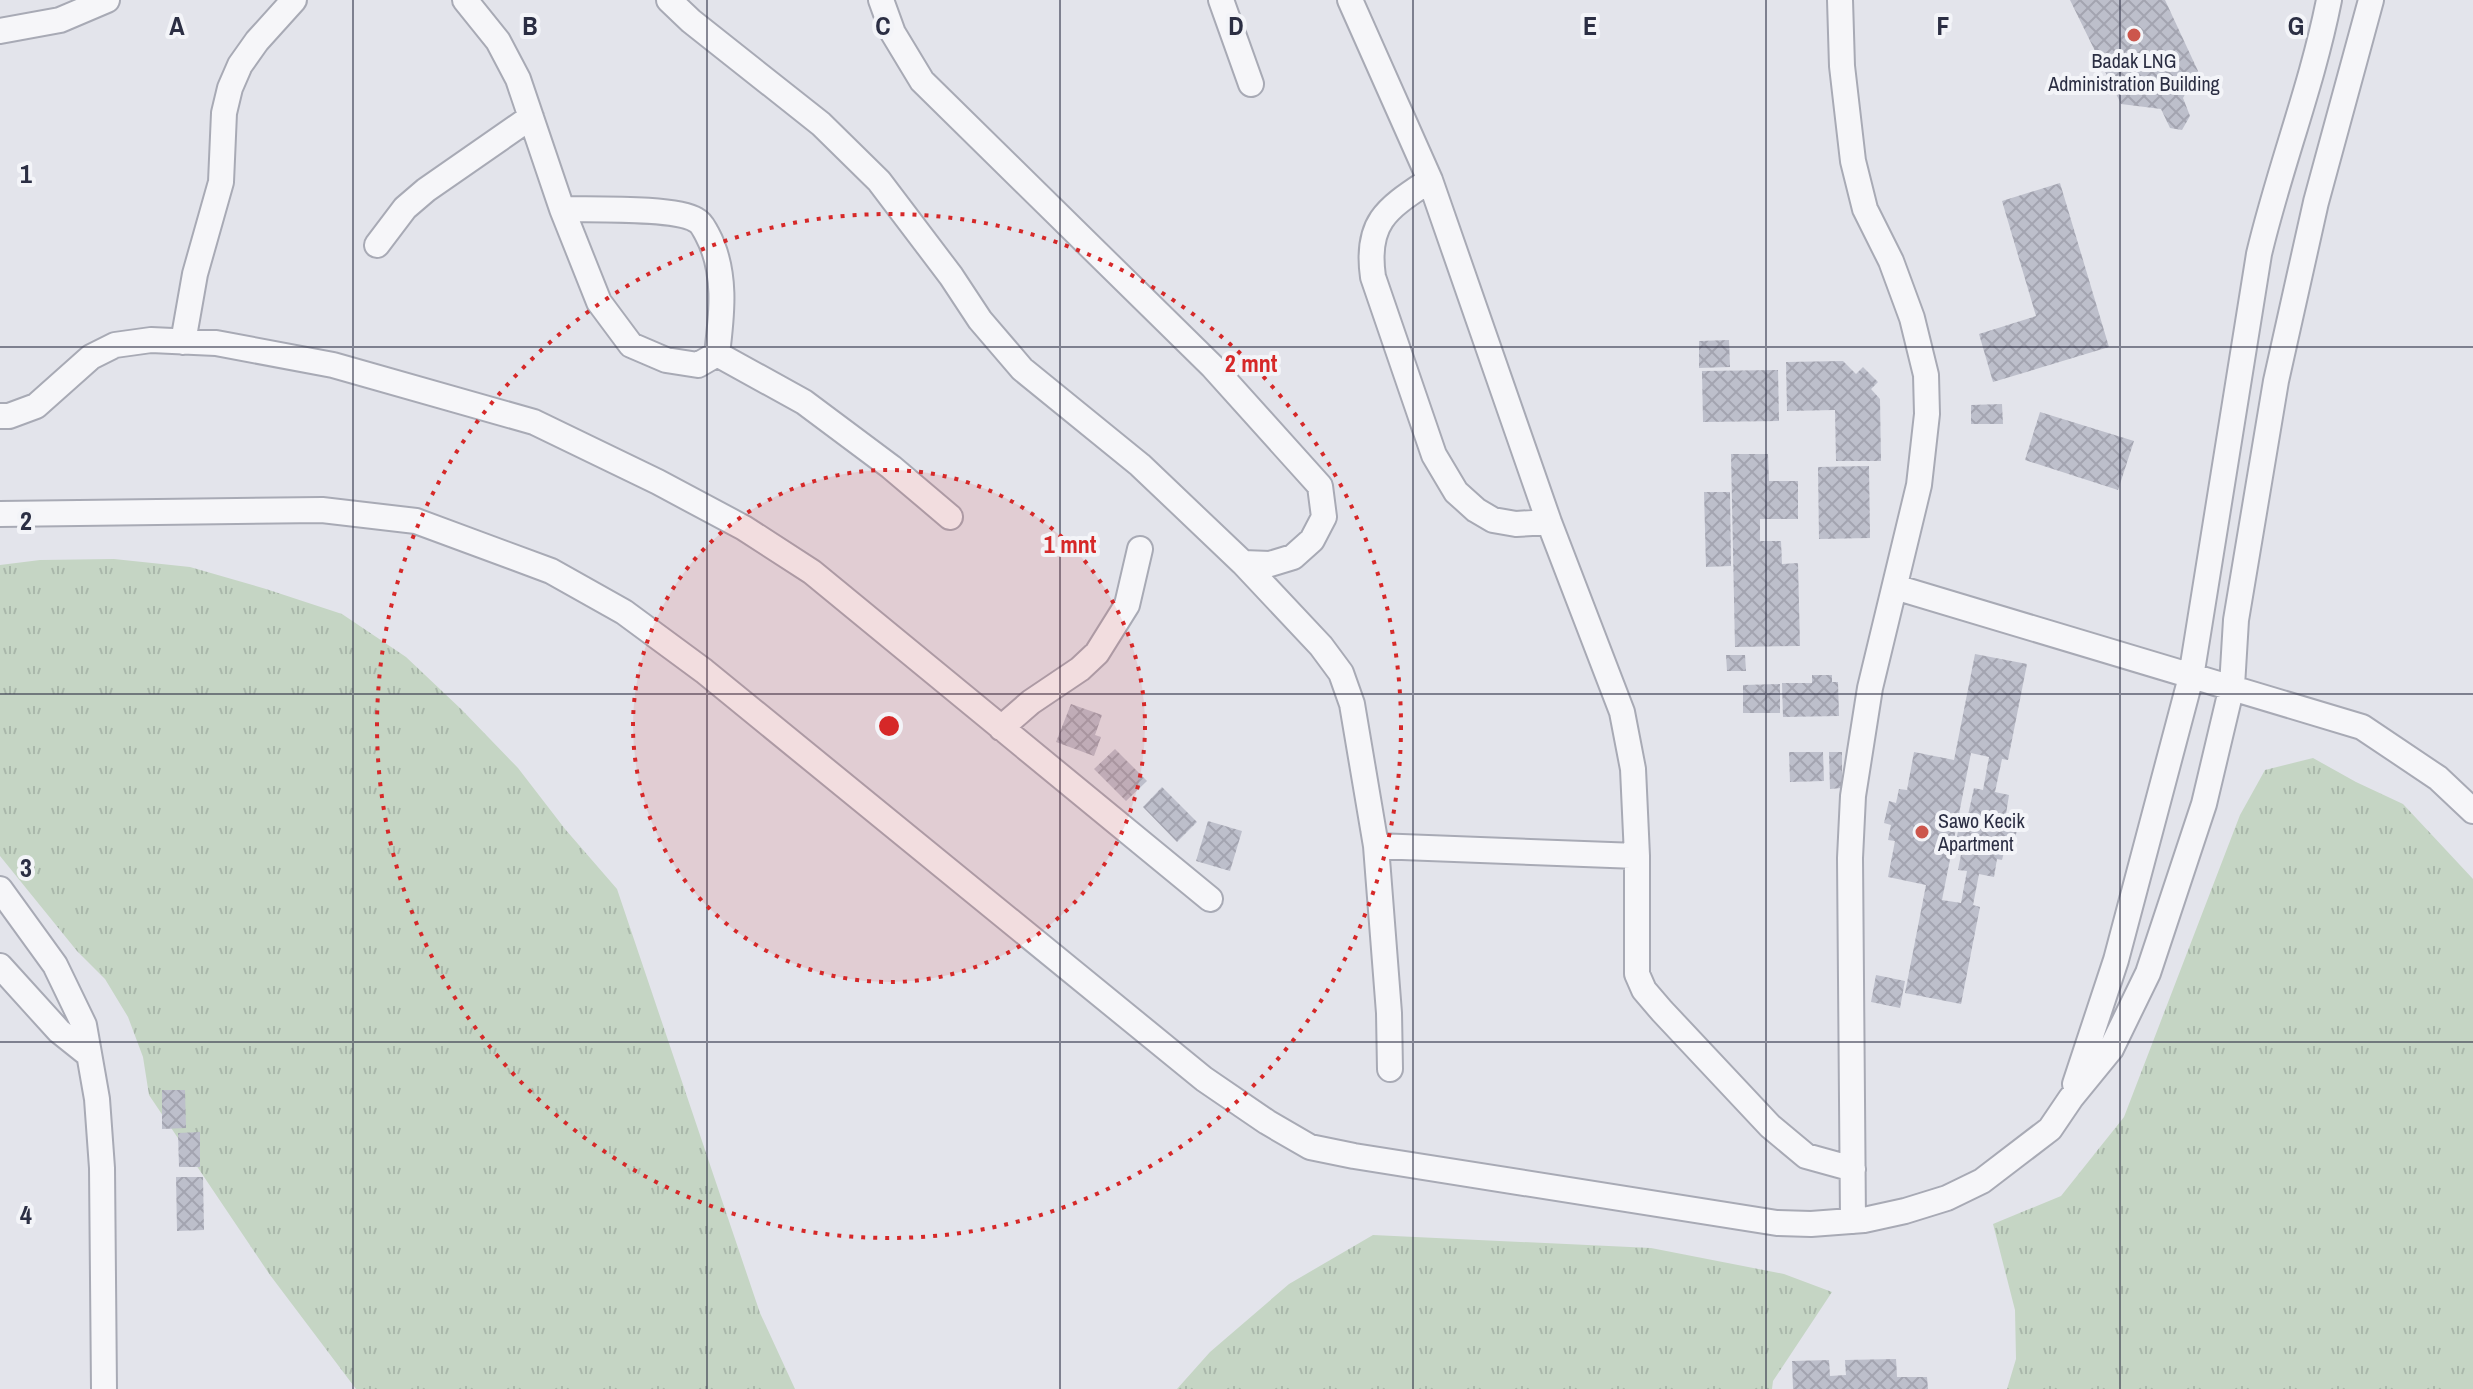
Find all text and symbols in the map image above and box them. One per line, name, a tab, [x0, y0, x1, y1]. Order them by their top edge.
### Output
text: A	[169, 8, 185, 43]
text: B	[522, 8, 538, 43]
text: C	[875, 8, 891, 43]
text: D	[1228, 8, 1244, 43]
text: E	[1583, 8, 1597, 43]
text: F	[1936, 8, 1950, 43]
text: G	[2288, 8, 2304, 43]
marker: Badak LNG Administration Building	[2125, 26, 2143, 44]
place label: Badak LNG Administration Building	[2047, 47, 2220, 97]
text: 1	[20, 156, 32, 191]
text: 2 mnt	[1225, 347, 1278, 379]
text: 2	[20, 503, 32, 538]
text: 1 mnt	[1044, 528, 1097, 560]
centre of rings	[875, 712, 903, 740]
place label: Sawo Kecik Apartment	[1937, 807, 2025, 857]
marker: Sawo Kecik Apartment	[1913, 823, 1931, 841]
text: 3	[20, 850, 32, 885]
text: 4	[20, 1197, 32, 1232]

